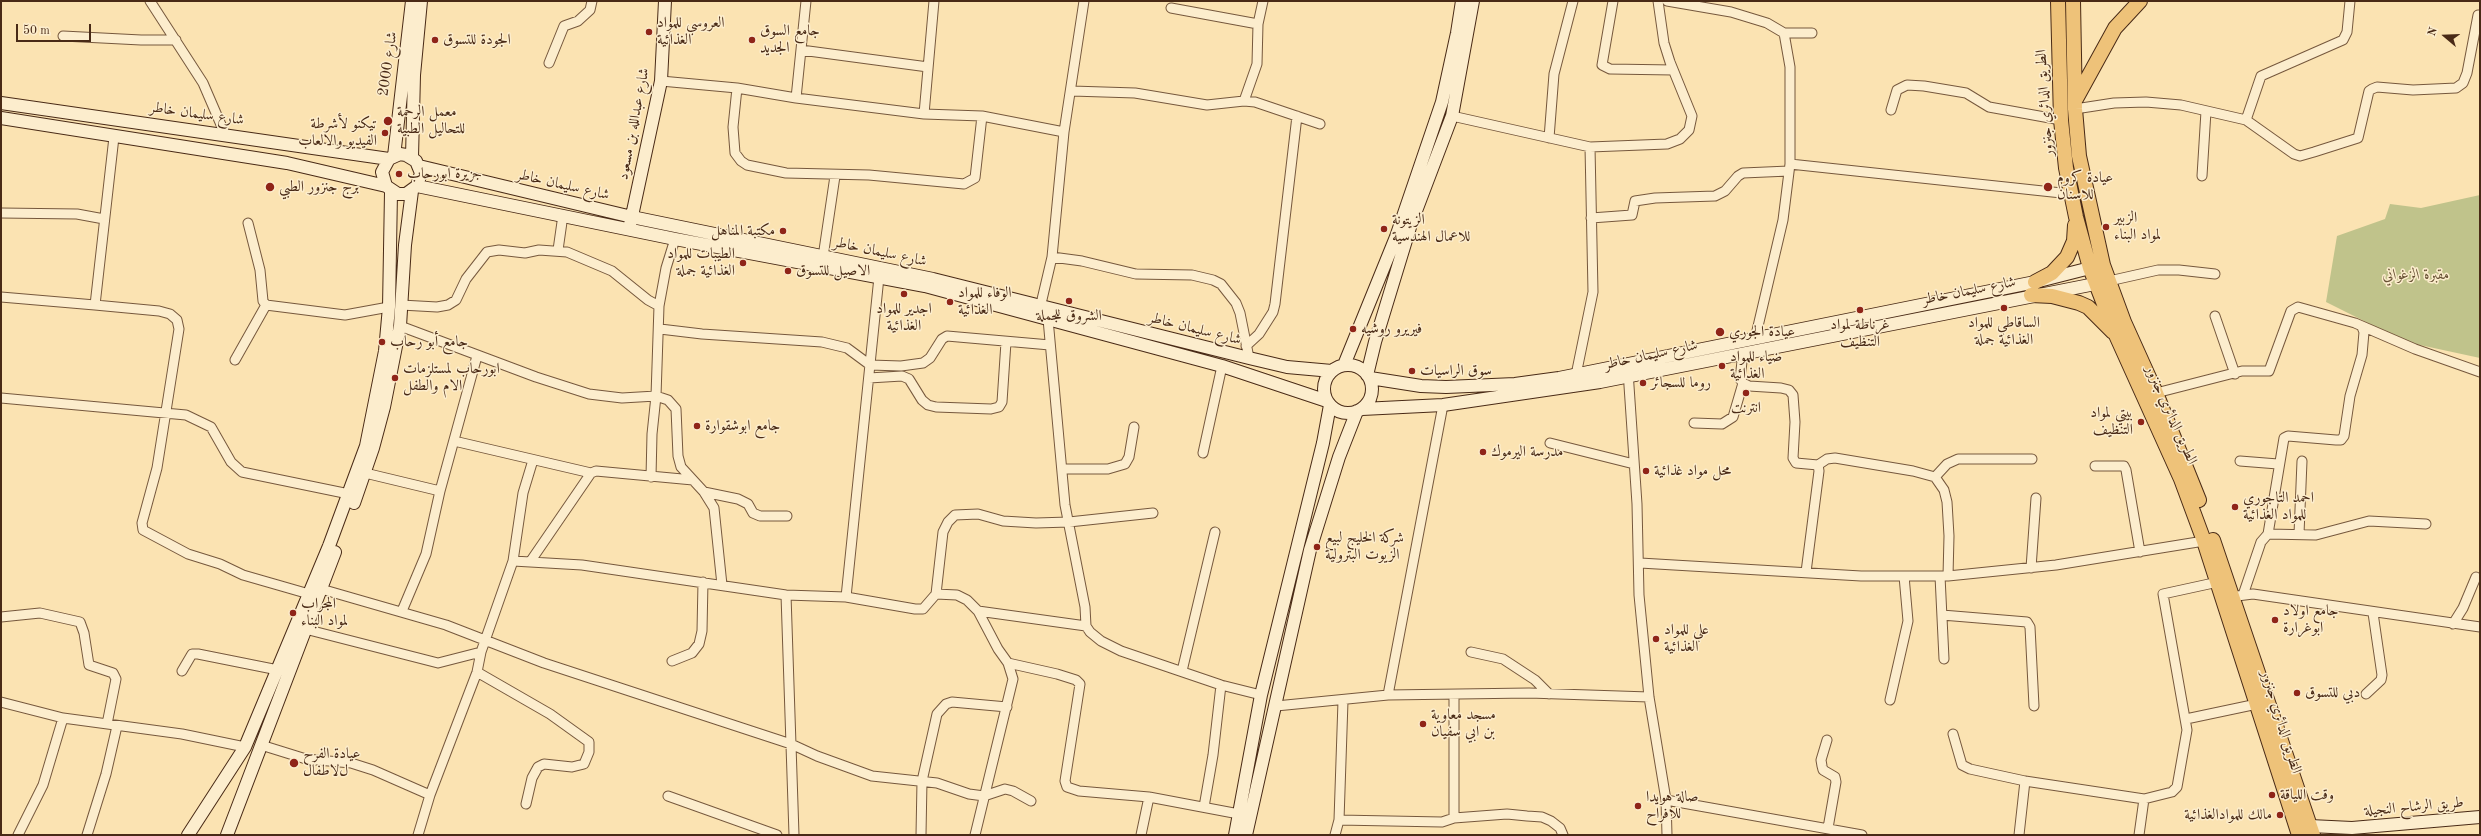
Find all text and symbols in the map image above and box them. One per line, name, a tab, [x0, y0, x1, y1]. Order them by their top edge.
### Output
place label: العروسي للمواد الغذائية	[657, 14, 725, 49]
scale bar	[18, 16, 93, 42]
north arrow	[2425, 16, 2465, 56]
place label: جامع السوق الجديد	[760, 22, 820, 57]
text: 50 m	[23, 25, 50, 37]
text: N	[2427, 26, 2440, 38]
marker: العروسي للمواد الغذائية	[644, 27, 654, 37]
street label: شارع 2000	[375, 31, 401, 97]
place label: الجودة للتسوق	[443, 31, 511, 49]
marker: الجودة للتسوق	[430, 35, 440, 45]
marker: جامع السوق الجديد	[747, 35, 757, 45]
street label: الطريق الدائري جنزور	[2032, 49, 2058, 157]
street label: شارع عبدالله بن مسعود	[614, 66, 654, 182]
street label: شارع سليمان خاطر	[149, 98, 245, 130]
place label: معمل الرحمة للتحاليل الطبية	[397, 103, 465, 138]
place label: تيكنو لأشرطة الفيديو والالعاب	[298, 115, 377, 150]
marker: معمل الرحمة للتحاليل الطبية	[382, 115, 394, 127]
marker: تيكنو لأشرطة الفيديو والالعاب	[380, 128, 390, 138]
place label: جزيرة ابورحاب	[407, 165, 482, 183]
street label: شارع سليمان خاطر	[515, 166, 611, 204]
marker: جزيرة ابورحاب	[394, 169, 404, 179]
place label: عيادة كروم للاسنان	[2057, 169, 2113, 204]
place label: برج جنزور الطبي	[279, 178, 359, 196]
marker: برج جنزور الطبي	[264, 181, 276, 193]
marker: عيادة كروم للاسنان	[2042, 181, 2054, 193]
place label: الزبير لمواد البناء	[2114, 209, 2161, 244]
place label: الزيتونة للاعمال الهندسية	[1392, 211, 1470, 246]
place label: مكتبة المناهل	[711, 222, 775, 240]
marker: الزبير لمواد البناء	[2101, 222, 2111, 232]
marker: الزيتونة للاعمال الهندسية	[1379, 224, 1389, 234]
marker: مكتبة المناهل	[778, 226, 788, 236]
street label: شارع سليمان خاطر	[832, 233, 928, 271]
place label: الطيبات للمواد الغذائية جملة	[667, 245, 735, 280]
marker: الطيبات للمواد الغذائية جملة	[738, 258, 748, 268]
place label: الاصيل للتسوق	[796, 262, 870, 280]
marker: الاصيل للتسوق	[783, 266, 793, 276]
park label: مقبرة الزغواني	[2383, 266, 2449, 284]
street label: شارع سليمان خاطر	[1921, 273, 2017, 309]
place label: الوفاء للمواد الغذائية	[958, 284, 1012, 319]
marker: اجدير للمواد الغذائية	[899, 289, 909, 299]
marker: الشروق للجملة	[1064, 296, 1074, 306]
marker: الوفاء للمواد الغذائية	[945, 297, 955, 307]
place label: اجدير للمواد الغذائية	[876, 300, 932, 335]
marker: الساقاطي للمواد الغذائية جملة	[1999, 303, 2009, 313]
marker: غرناطة لمواد التنظيف	[1855, 305, 1865, 315]
place label: الشروق للجملة	[1036, 307, 1102, 325]
street label: شارع سليمان خاطر	[1147, 309, 1243, 349]
place label: الساقاطي للمواد الغذائية جملة	[1968, 314, 2040, 349]
place label: غرناطة لمواد التنظيف	[1830, 316, 1890, 351]
place label: فيريرو روشيه	[1361, 320, 1422, 338]
place label: عيادة الجوري	[1729, 323, 1795, 341]
marker: فيريرو روشيه	[1348, 324, 1358, 334]
marker: عيادة الجوري	[1714, 326, 1726, 338]
place label: جامع أبو رحاب	[390, 333, 468, 351]
street label: شارع سليمان خاطر	[1603, 336, 1699, 374]
marker: جامع أبو رحاب	[377, 337, 387, 347]
place label: ضياء للمواد الغذائية	[1730, 348, 1782, 383]
place label: ابورحاب لمستلزمات الام والطفل	[403, 360, 500, 395]
marker: ضياء للمواد الغذائية	[1717, 361, 1727, 371]
place label: سوق الراسيات	[1420, 362, 1492, 380]
street label: الطريق الدائري جنزور	[2141, 362, 2201, 468]
marker: سوق الراسيات	[1407, 366, 1417, 376]
marker: ابورحاب لمستلزمات الام والطفل	[390, 373, 400, 383]
place label: روما للسجائر	[1651, 374, 1711, 392]
marker: روما للسجائر	[1638, 378, 1648, 388]
marker: انترنت	[1741, 388, 1751, 398]
place label: انترنت	[1731, 399, 1761, 417]
place label: بيتي لمواد التنظيف	[2090, 404, 2133, 439]
place label: جامع ابوشقوارة	[705, 417, 780, 435]
marker: بيتي لمواد التنظيف	[2136, 417, 2146, 427]
marker: جامع ابوشقوارة	[692, 421, 702, 431]
place label: مدرسة اليرموك	[1491, 443, 1563, 461]
marker: مدرسة اليرموك	[1478, 447, 1488, 457]
place label: محل مواد غذائية	[1654, 462, 1731, 480]
marker: محل مواد غذائية	[1641, 466, 1651, 476]
place label: احمد التاجوري للمواد الغذائية	[2243, 489, 2314, 524]
marker: احمد التاجوري للمواد الغذائية	[2230, 502, 2240, 512]
place label: شركة الخليج لبيع الزيوت البترولية	[1325, 529, 1404, 564]
marker: شركة الخليج لبيع الزيوت البترولية	[1312, 542, 1322, 552]
place label: المجراب لمواد البناء	[301, 595, 348, 630]
place label: جامع اولاد ابوغرارة	[2283, 602, 2339, 637]
marker: المجراب لمواد البناء	[288, 608, 298, 618]
marker: جامع اولاد ابوغرارة	[2270, 615, 2280, 625]
place label: علي للمواد الغذائية	[1664, 621, 1709, 656]
marker: علي للمواد الغذائية	[1651, 634, 1661, 644]
street label: الطريق الدائري جنزور	[2257, 668, 2305, 776]
place label: دبي للتسوق	[2305, 684, 2360, 702]
marker: دبي للتسوق	[2292, 688, 2302, 698]
place label: مسجد معاوية بن ابي سفيان	[1431, 706, 1496, 741]
marker: مسجد معاوية بن ابي سفيان	[1418, 719, 1428, 729]
place label: عيادة الفرح لﻻطفال	[303, 745, 360, 780]
marker: عيادة الفرح لﻻطفال	[288, 757, 300, 769]
place label: وقت اللياقة	[2280, 786, 2334, 804]
place label: صالة هويدا للافراح	[1646, 788, 1698, 823]
marker: وقت اللياقة	[2267, 790, 2277, 800]
street label: طريق الرشاح النجيلة	[2364, 794, 2464, 820]
marker: صالة هويدا للافراح	[1633, 801, 1643, 811]
place label: مالك للموادالغذائية	[2184, 806, 2272, 824]
marker: مالك للموادالغذائية	[2275, 810, 2285, 820]

